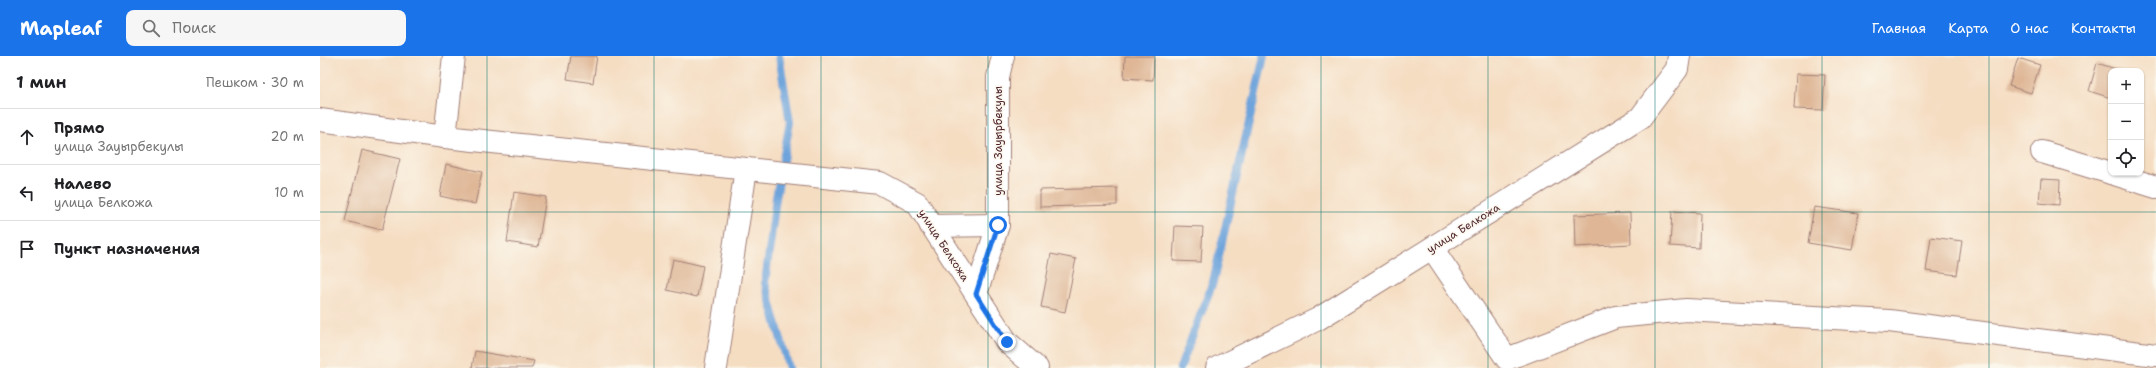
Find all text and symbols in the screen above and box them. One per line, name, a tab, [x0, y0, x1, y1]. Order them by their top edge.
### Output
search box	[126, 10, 406, 46]
text: Mapleaf	[20, 16, 102, 41]
icon: search	[140, 17, 162, 39]
text: Поиск	[172, 18, 216, 38]
text: Главная	[1872, 19, 1926, 37]
text: Карта	[1948, 19, 1988, 37]
text: О нас	[2010, 19, 2049, 37]
text: Контакты	[2071, 19, 2136, 37]
map controls	[2108, 68, 2144, 176]
button: +	[2108, 68, 2144, 104]
text: 1 мин	[16, 71, 66, 93]
text: Пешком · 30 m	[206, 74, 304, 91]
street label: улица Зауырбекулы	[991, 86, 1006, 196]
button: −	[2108, 104, 2144, 140]
text: Прямо	[54, 118, 104, 138]
icon: ahead	[16, 126, 38, 148]
text: 20 m	[271, 128, 304, 145]
text: улица Зауырбекулы	[54, 138, 184, 155]
button: locate	[2108, 140, 2144, 176]
text: Налево	[54, 174, 112, 194]
icon: left	[16, 182, 38, 204]
text: 10 m	[274, 184, 304, 201]
text: улица Белкожа	[54, 194, 153, 211]
street label: улица Белкожа	[1424, 200, 1503, 257]
street label: улица Белкожа	[915, 206, 973, 284]
route start	[989, 216, 1007, 234]
icon: arrive	[16, 238, 38, 260]
text: Пункт назначения	[54, 239, 200, 259]
route end	[998, 333, 1016, 351]

